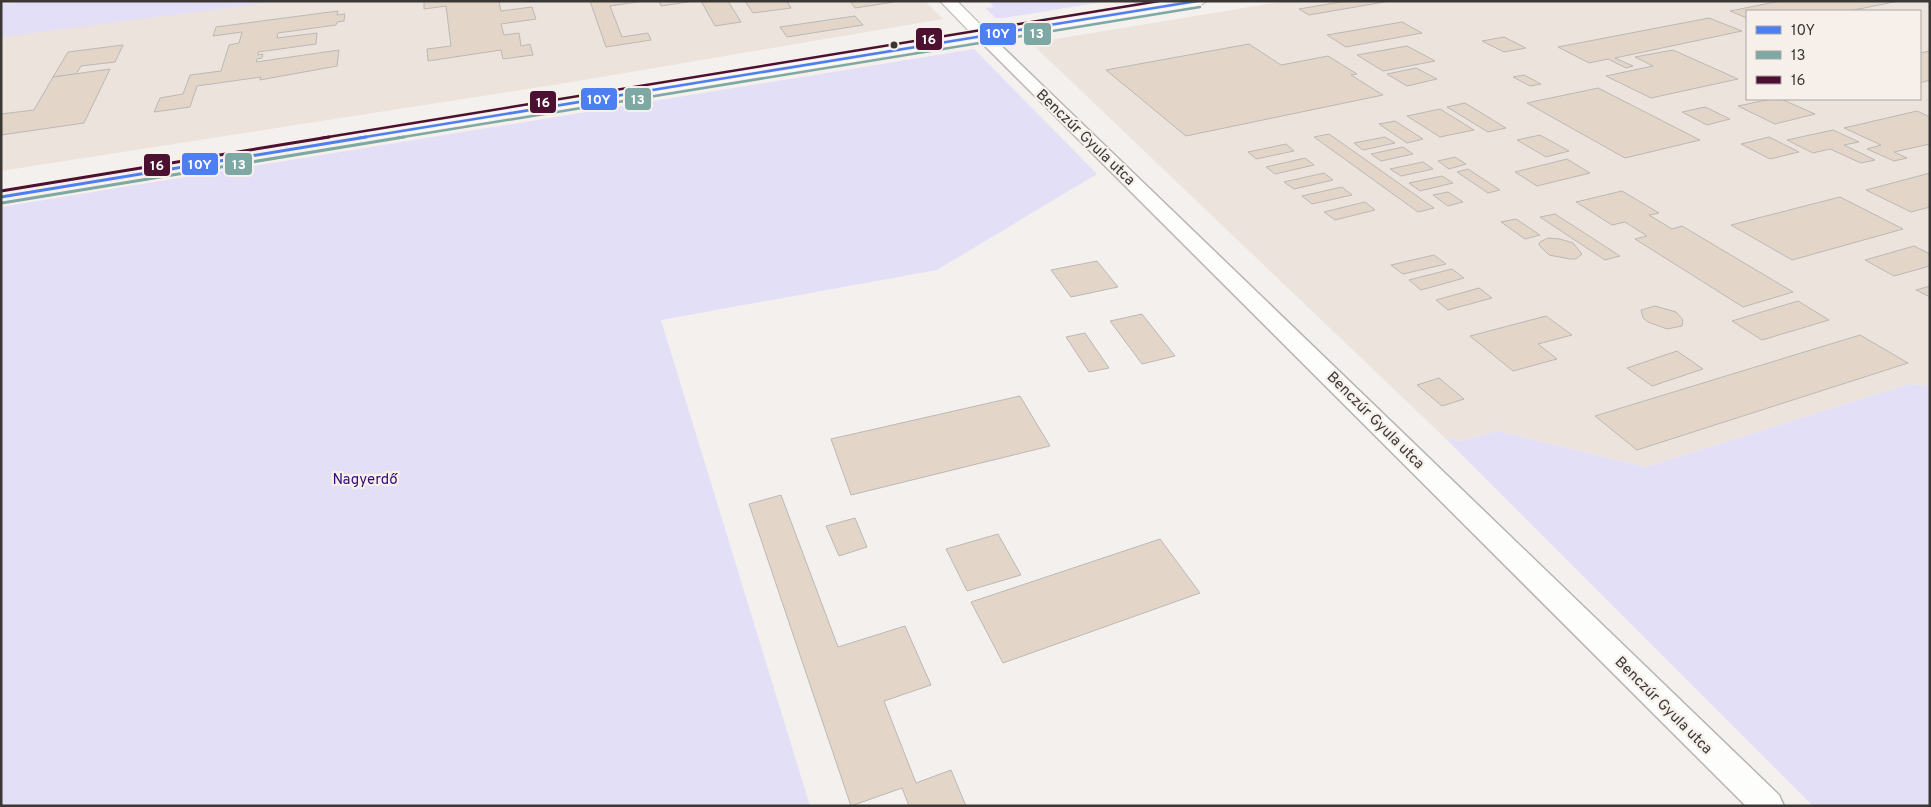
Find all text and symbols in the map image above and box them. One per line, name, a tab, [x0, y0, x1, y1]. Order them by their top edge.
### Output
legend	[1746, 10, 1921, 100]
line badge: 10Y	[979, 22, 1017, 46]
line badge: 13	[1023, 22, 1052, 46]
text: 10Y	[1791, 22, 1816, 41]
text: 10Y	[986, 26, 1010, 43]
text: 13	[1030, 26, 1044, 43]
line badge: 16	[915, 27, 943, 51]
text: 16	[922, 32, 936, 49]
unlabelled marker	[889, 40, 899, 50]
text: 13	[1791, 47, 1806, 66]
text: 16	[1791, 72, 1806, 91]
street label: Benczúr Gyula utca	[1031, 86, 1139, 190]
line badge: 10Y	[580, 87, 618, 111]
line badge: 13	[624, 87, 652, 111]
line badge: 16	[529, 90, 557, 114]
text: 10Y	[587, 92, 611, 109]
text: 13	[631, 92, 645, 109]
text: 16	[536, 95, 550, 112]
line badge: 10Y	[181, 152, 219, 176]
line badge: 13	[224, 152, 253, 176]
line badge: 16	[143, 153, 171, 177]
text: 10Y	[188, 157, 212, 174]
text: 13	[232, 157, 246, 174]
text: 16	[150, 158, 164, 175]
street label: Benczúr Gyula utca	[1322, 368, 1428, 474]
park label: Nagyerdő	[332, 471, 398, 490]
street label: Benczúr Gyula utca	[1610, 653, 1716, 759]

